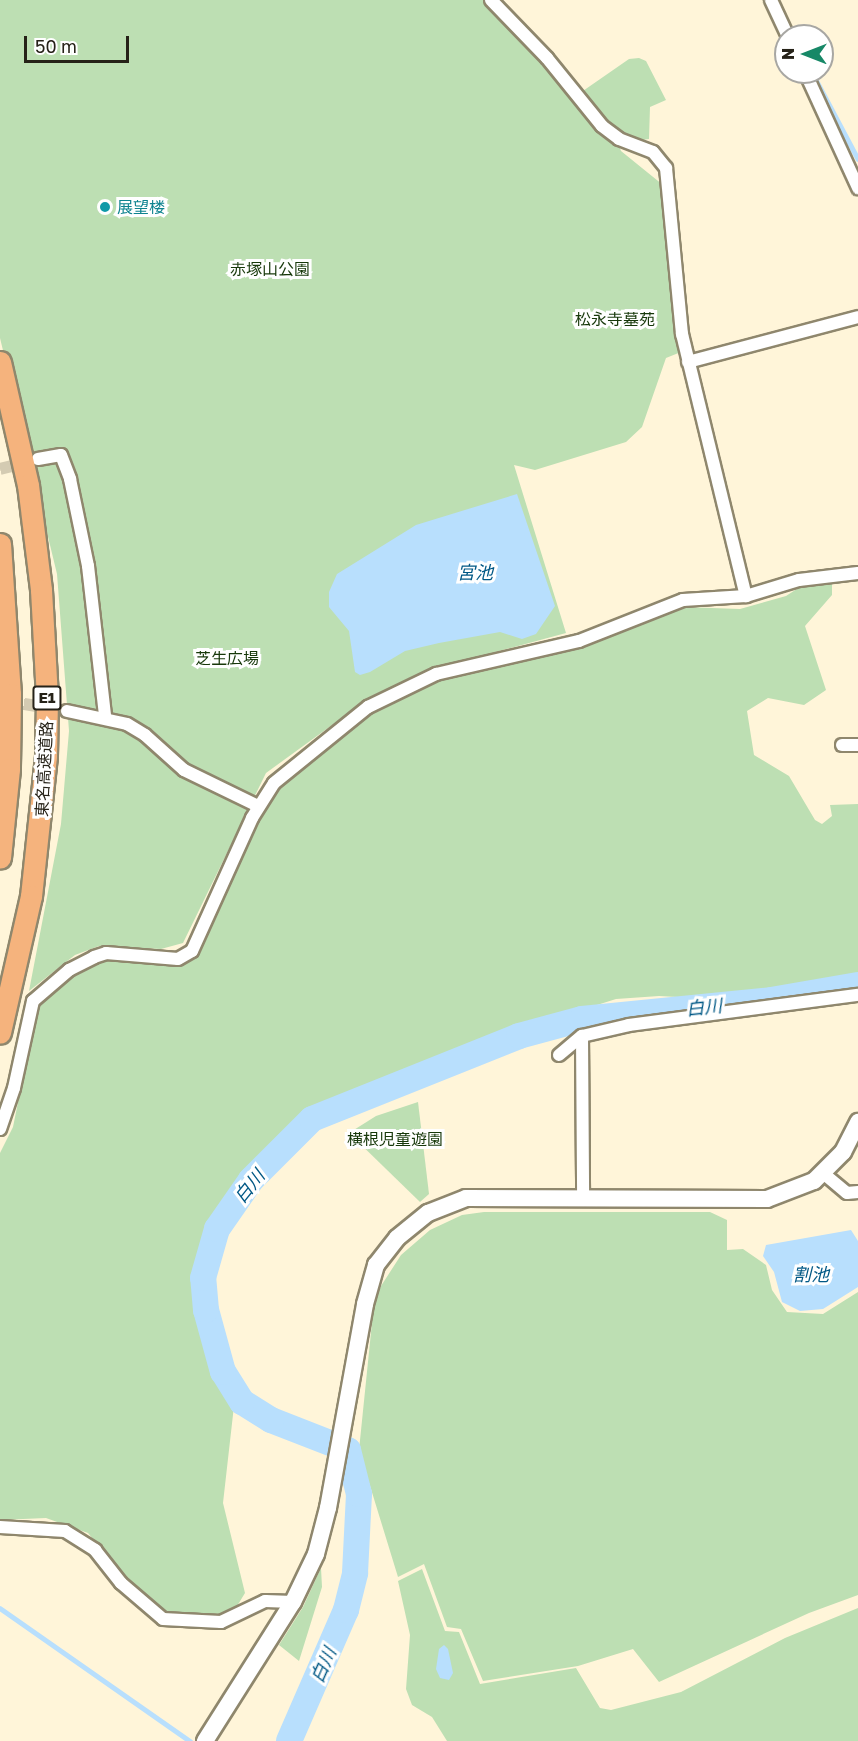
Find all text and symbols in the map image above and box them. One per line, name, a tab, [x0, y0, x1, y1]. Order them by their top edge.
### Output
scale bar	[27, 24, 132, 62]
north arrow	[774, 24, 834, 84]
text: 50 m	[35, 35, 77, 57]
text: N	[778, 48, 798, 60]
place label: 展望楼	[117, 197, 165, 217]
marker: 展望楼	[98, 200, 112, 214]
park label: 赤塚山公園	[230, 259, 310, 279]
park label: 松永寺墓苑	[575, 309, 655, 329]
water label: 宮池	[457, 561, 493, 583]
park label: 芝生広場	[195, 648, 259, 668]
road number: E1	[32, 686, 62, 710]
street label: 東名高速道路	[32, 721, 56, 817]
water label: 白川	[685, 994, 723, 1020]
park label: 横根児童遊園	[347, 1129, 443, 1149]
water label: 白川	[229, 1165, 269, 1207]
water label: 割池	[793, 1263, 829, 1285]
water label: 白川	[306, 1644, 340, 1686]

